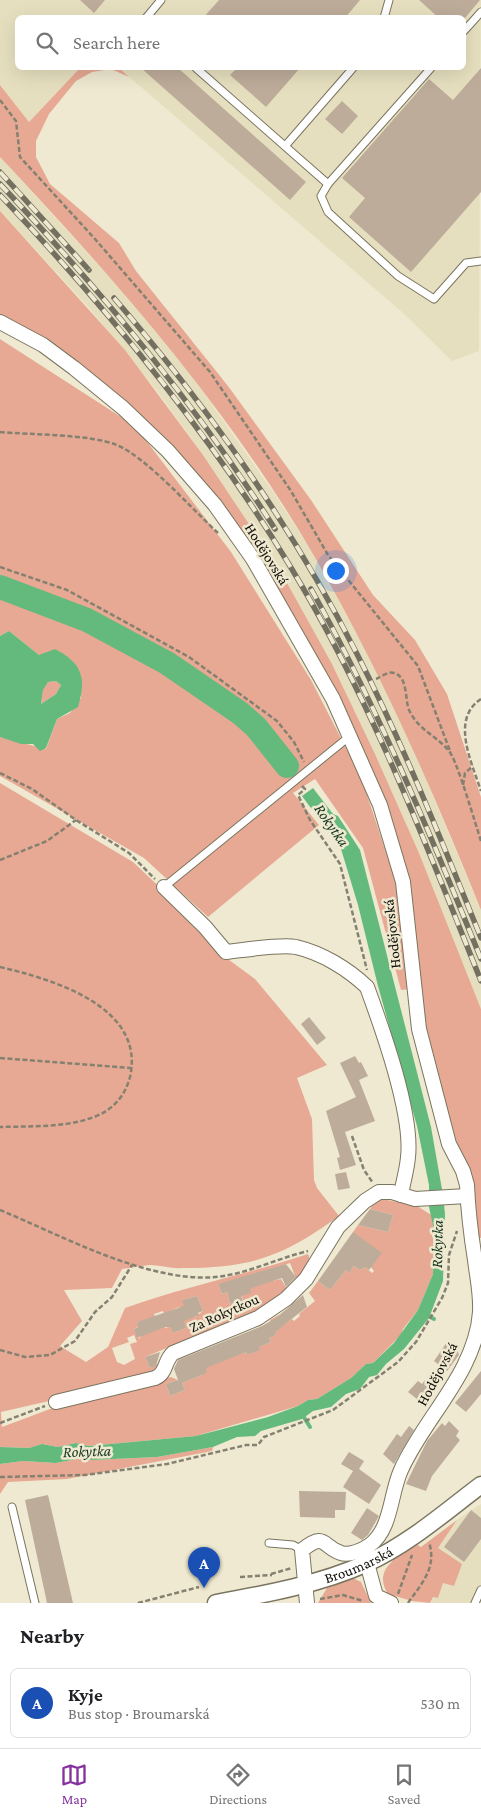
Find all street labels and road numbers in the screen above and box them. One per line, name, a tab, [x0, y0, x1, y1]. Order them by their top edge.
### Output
street label: Hodějovská	[241, 520, 292, 588]
street label: Hodějovská	[380, 898, 405, 969]
street label: Za Rokytkou	[187, 1291, 262, 1336]
street label: Hodějovská	[414, 1339, 461, 1409]
street label: Broumarská	[322, 1543, 396, 1586]

